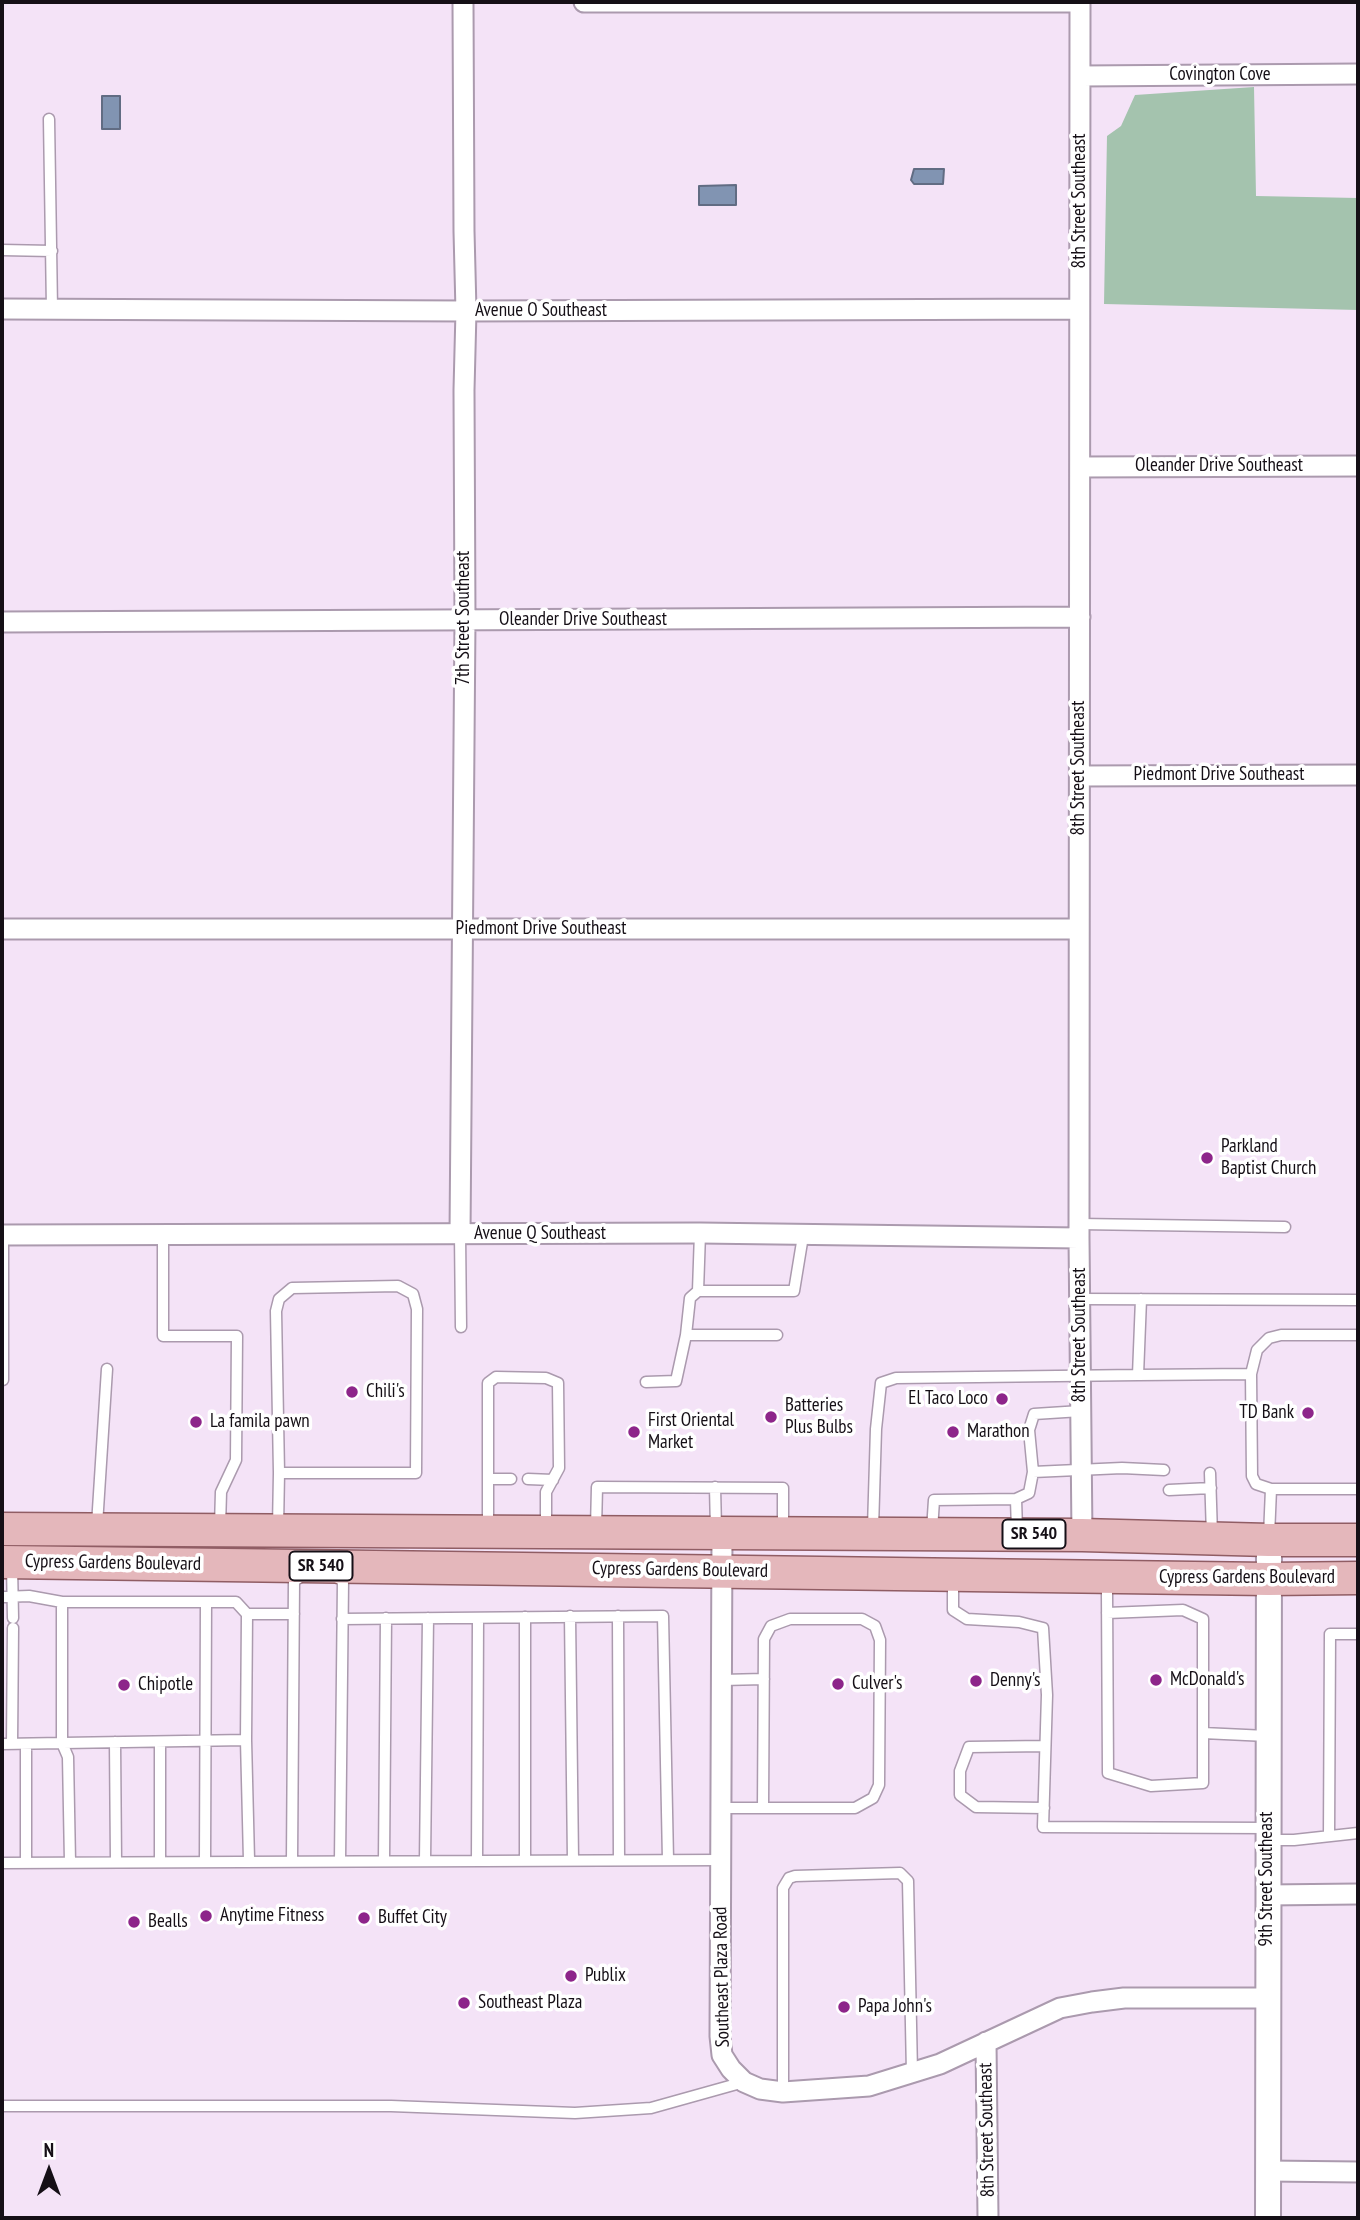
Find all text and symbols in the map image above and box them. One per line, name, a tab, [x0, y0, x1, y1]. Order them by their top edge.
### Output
street label: Covington Cove	[1169, 64, 1271, 86]
street label: 8th Street Southeast	[1069, 134, 1091, 268]
street label: Avenue O Southeast	[475, 300, 607, 322]
street label: Oleander Drive Southeast	[1135, 455, 1303, 477]
street label: 7th Street Southeast	[453, 551, 475, 685]
street label: Oleander Drive Southeast	[499, 609, 667, 631]
street label: 8th Street Southeast	[1068, 701, 1090, 835]
street label: Piedmont Drive Southeast	[1134, 764, 1304, 786]
street label: Piedmont Drive Southeast	[456, 918, 626, 940]
place label: Parkland Baptist Church	[1221, 1136, 1316, 1180]
marker: Parkland Baptist Church	[1199, 1150, 1215, 1166]
street label: Avenue Q Southeast	[474, 1223, 606, 1245]
street label: 8th Street Southeast	[1069, 1268, 1091, 1402]
place label: Chili's	[366, 1381, 405, 1403]
marker: Chili's	[344, 1384, 360, 1400]
place label: El Taco Loco	[908, 1388, 988, 1410]
marker: El Taco Loco	[994, 1391, 1010, 1407]
place label: Batteries Plus Bulbs	[785, 1395, 853, 1439]
place label: TD Bank	[1239, 1402, 1294, 1424]
marker: TD Bank	[1300, 1405, 1316, 1421]
marker: Batteries Plus Bulbs	[763, 1409, 779, 1425]
place label: First Oriental Market	[648, 1410, 734, 1454]
place label: La famila pawn	[210, 1411, 310, 1433]
marker: La famila pawn	[188, 1414, 204, 1430]
place label: Marathon	[967, 1421, 1030, 1443]
marker: First Oriental Market	[626, 1424, 642, 1440]
marker: Marathon	[945, 1424, 961, 1440]
road number: SR 540	[1002, 1520, 1066, 1548]
street label: Cypress Gardens Boulevard	[25, 1550, 201, 1576]
road number: SR 540	[290, 1552, 352, 1581]
street label: Cypress Gardens Boulevard	[592, 1557, 768, 1583]
street label: Cypress Gardens Boulevard	[1159, 1567, 1335, 1589]
place label: McDonald's	[1170, 1669, 1245, 1691]
place label: Denny's	[990, 1670, 1041, 1692]
marker: McDonald's	[1148, 1672, 1164, 1688]
place label: Culver's	[852, 1673, 902, 1695]
marker: Denny's	[968, 1673, 984, 1689]
place label: Chipotle	[138, 1674, 193, 1696]
marker: Culver's	[830, 1676, 846, 1692]
marker: Chipotle	[116, 1677, 132, 1693]
street label: 9th Street Southeast	[1256, 1812, 1278, 1946]
place label: Anytime Fitness	[220, 1905, 324, 1927]
street label: Southeast Plaza Road	[709, 1906, 735, 2048]
place label: Buffet City	[378, 1907, 447, 1929]
marker: Anytime Fitness	[198, 1908, 214, 1924]
marker: Buffet City	[356, 1910, 372, 1926]
place label: Bealls	[148, 1911, 188, 1933]
marker: Bealls	[126, 1914, 142, 1930]
place label: Publix	[585, 1965, 626, 1987]
marker: Publix	[563, 1968, 579, 1984]
place label: Southeast Plaza	[478, 1992, 582, 2014]
marker: Southeast Plaza	[456, 1995, 472, 2011]
place label: Papa John's	[858, 1996, 932, 2018]
marker: Papa John's	[836, 1999, 852, 2015]
street label: 8th Street Southeast	[974, 2062, 1000, 2198]
north arrow	[14, 2136, 84, 2206]
text: N	[44, 2138, 54, 2162]

